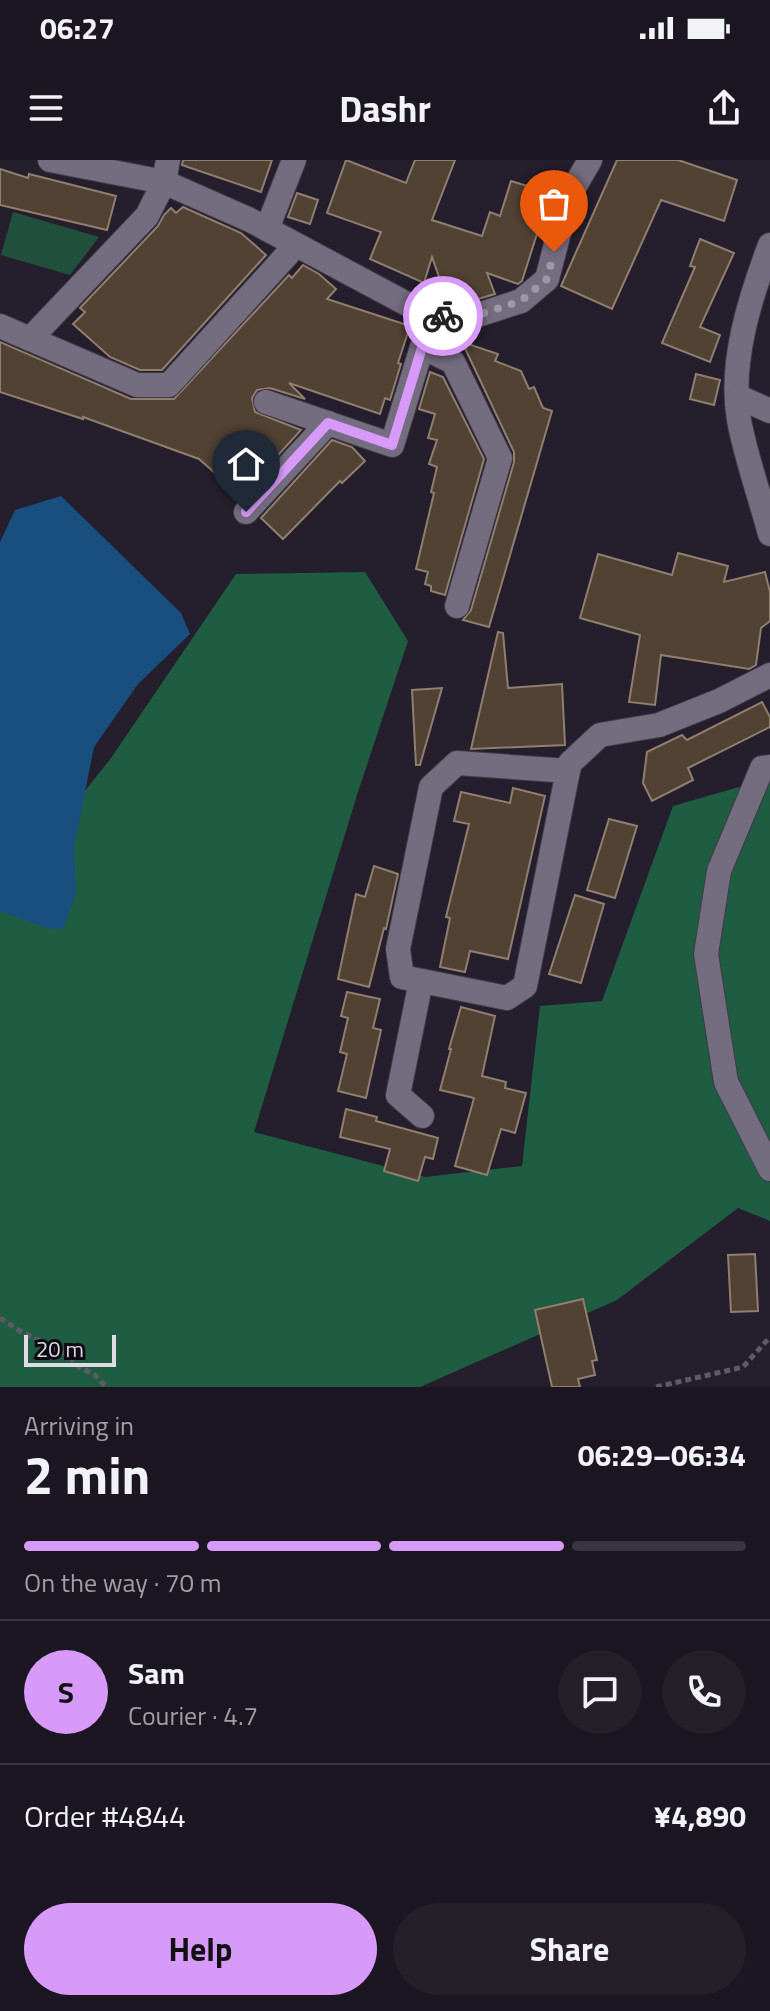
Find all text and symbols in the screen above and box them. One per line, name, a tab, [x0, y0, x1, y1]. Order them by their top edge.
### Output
text: 06:27	[40, 5, 115, 51]
text: Dashr	[339, 81, 431, 136]
icon: menu	[24, 86, 68, 130]
icon: share	[702, 86, 746, 130]
pin	[520, 170, 588, 252]
icon: bag	[532, 182, 576, 226]
courier	[403, 276, 483, 356]
icon: bike	[421, 294, 465, 338]
pin	[212, 430, 280, 512]
icon: home	[224, 442, 268, 486]
scale bar	[24, 1331, 116, 1367]
text: 20 m	[36, 1332, 84, 1366]
text: Arriving in	[24, 1406, 134, 1445]
text: 06:29–06:34	[578, 1432, 746, 1478]
text: 2 min	[24, 1435, 150, 1514]
text: On the way · 70 m	[24, 1563, 222, 1602]
text: Sam	[128, 1650, 185, 1696]
button: chat	[558, 1650, 642, 1734]
button: phone	[662, 1650, 746, 1734]
text: S	[58, 1669, 74, 1715]
text: Courier · 4.7	[128, 1696, 258, 1735]
text: Order #4844	[24, 1793, 186, 1839]
text: ¥4,890	[654, 1793, 746, 1839]
button: Help	[24, 1903, 377, 1995]
button: Share	[393, 1903, 746, 1995]

